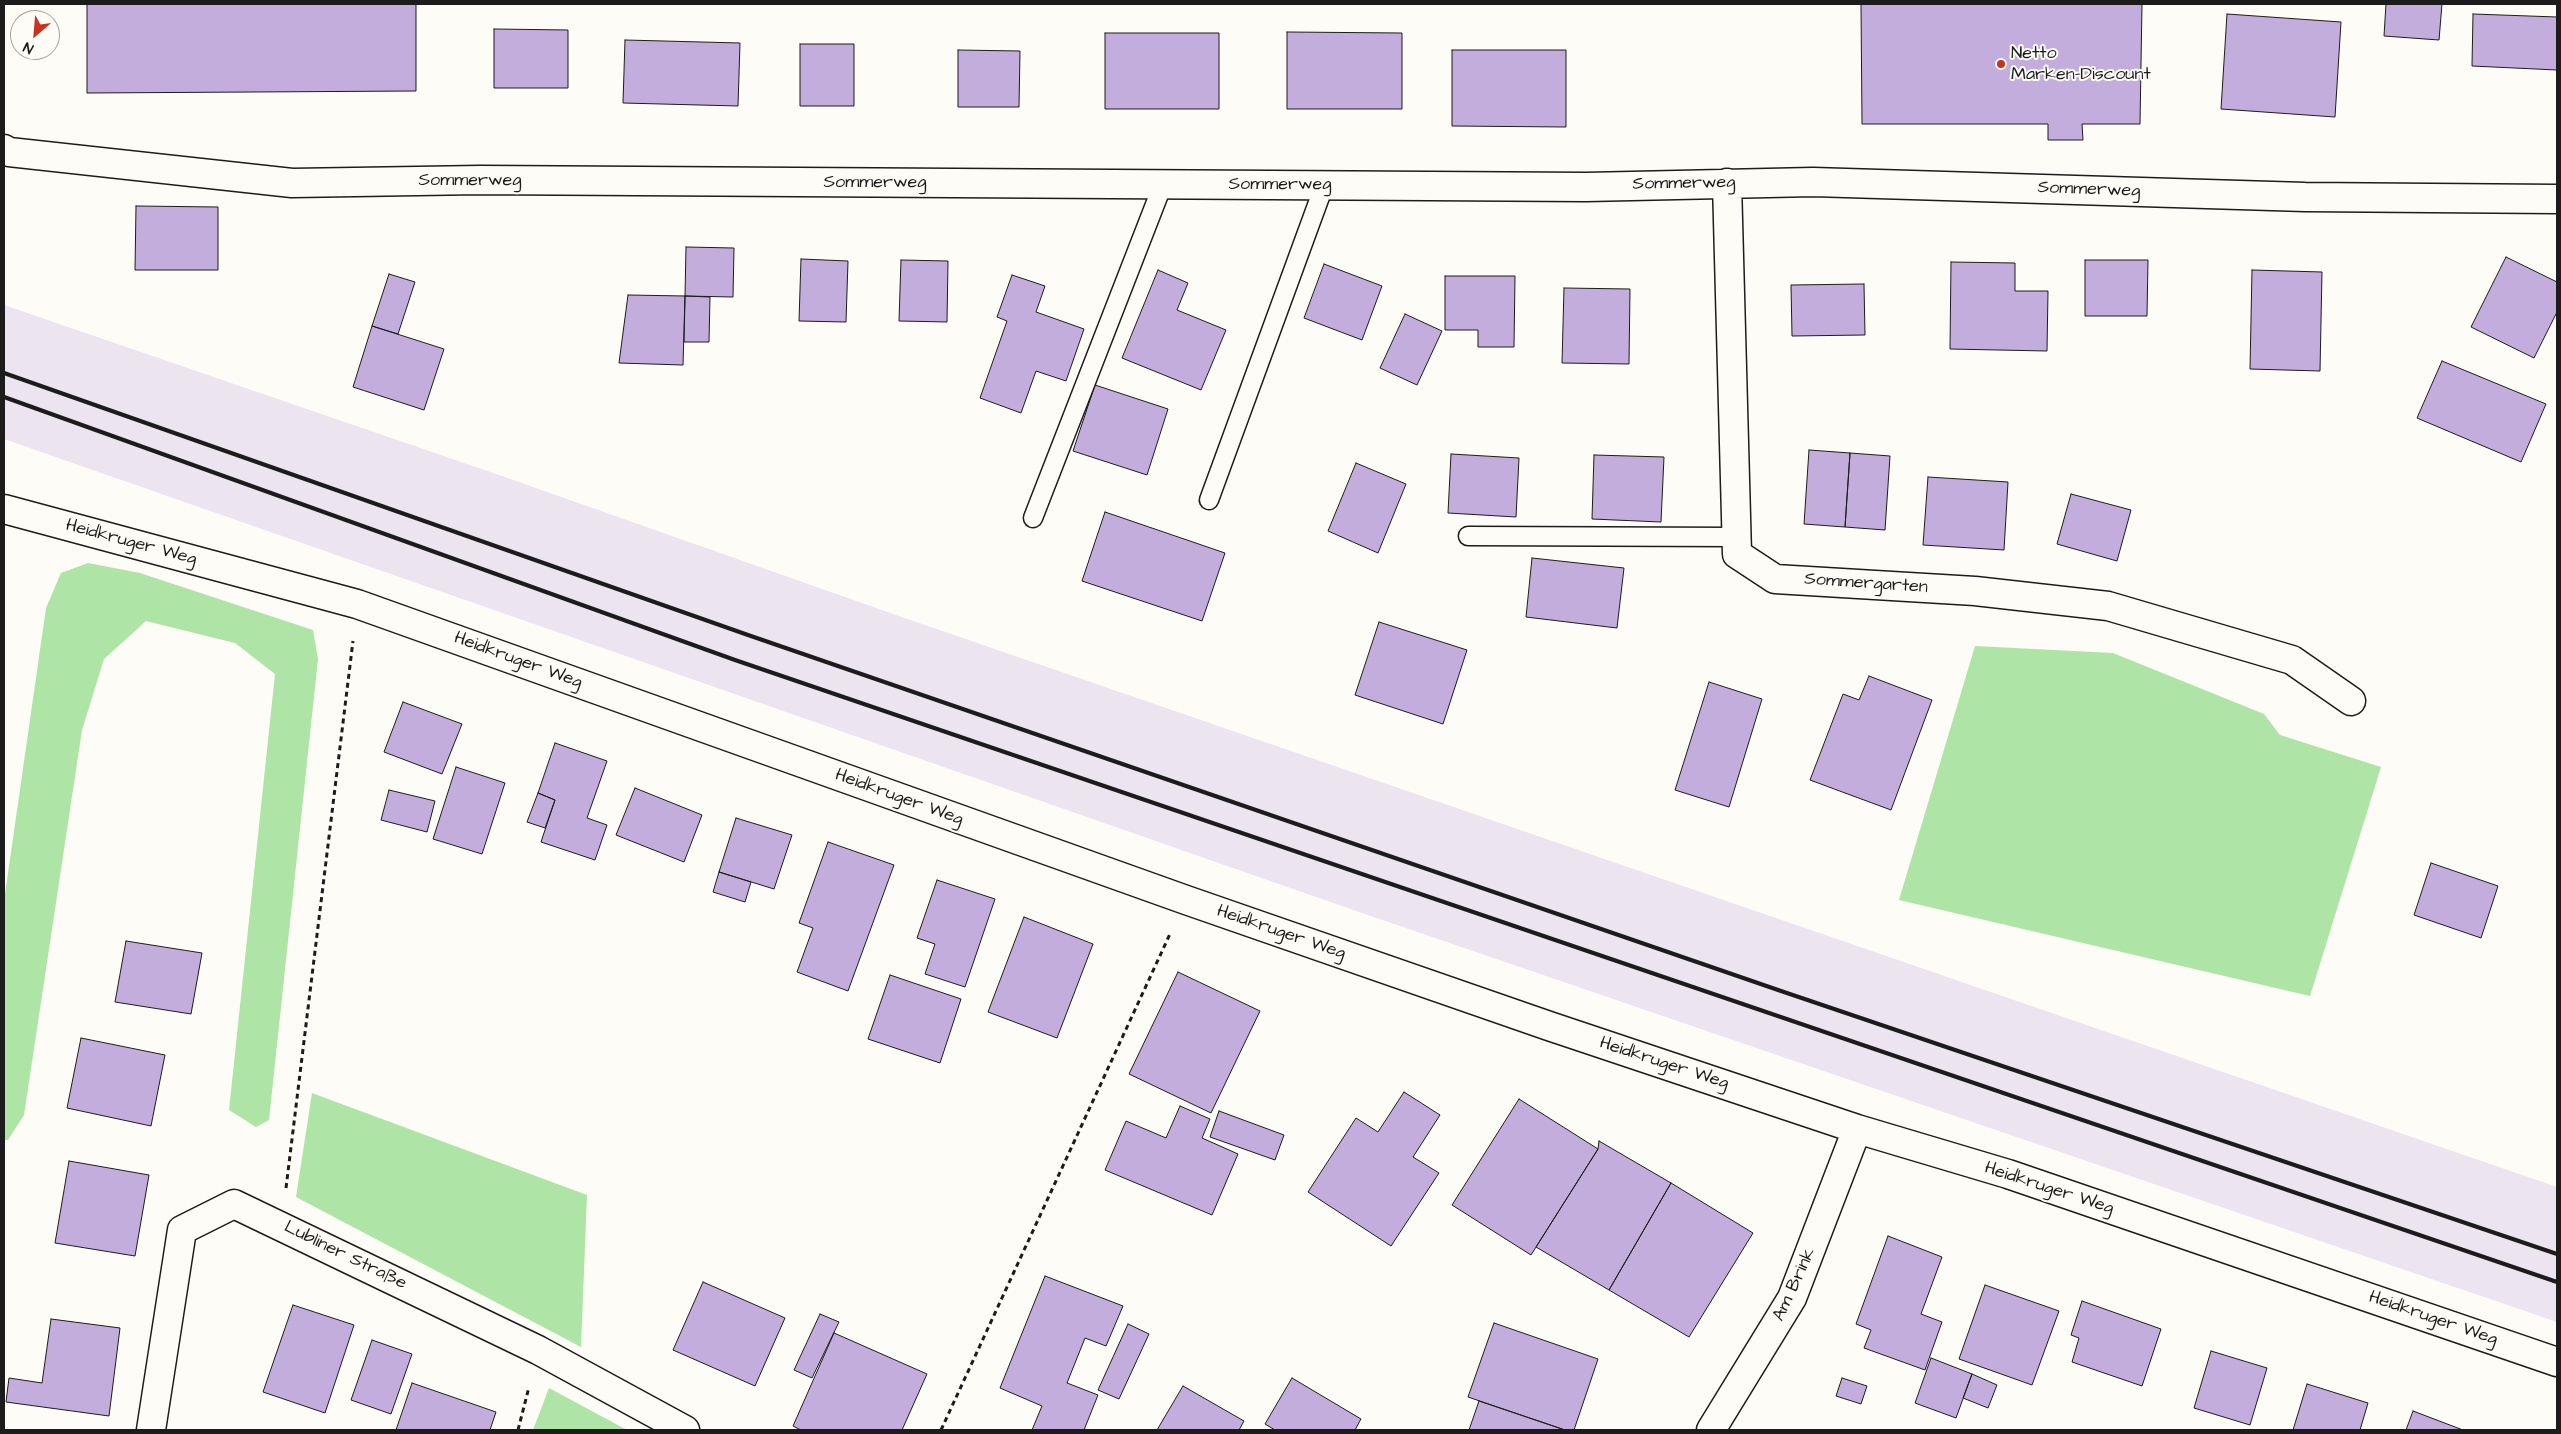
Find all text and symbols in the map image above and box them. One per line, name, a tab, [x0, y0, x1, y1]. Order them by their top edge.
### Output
north arrow	[10, 10, 60, 60]
text: N	[20, 37, 37, 58]
place label: Netto Marken-Discount	[2011, 43, 2151, 86]
marker: Netto Marken-Discount	[1995, 58, 2007, 70]
street label: Sommerweg	[419, 170, 521, 192]
street label: Sommerweg	[824, 172, 926, 194]
street label: Sommerweg	[1632, 172, 1736, 196]
street label: Sommerweg	[1229, 174, 1331, 196]
street label: Sommerweg	[2037, 177, 2141, 203]
street label: Heidkruger Weg	[63, 515, 199, 571]
street label: Sommergarten	[1804, 569, 1928, 599]
street label: Heidkruger Weg	[451, 628, 585, 694]
street label: Heidkruger Weg	[832, 765, 966, 831]
street label: Heidkruger Weg	[1214, 901, 1348, 965]
street label: Heidkruger Weg	[1597, 1033, 1731, 1095]
street label: Heidkruger Weg	[1982, 1158, 2116, 1220]
street label: Lubliner Straße	[280, 1217, 410, 1295]
street label: Am Brink	[1769, 1245, 1821, 1325]
street label: Heidkruger Weg	[2366, 1287, 2500, 1351]

